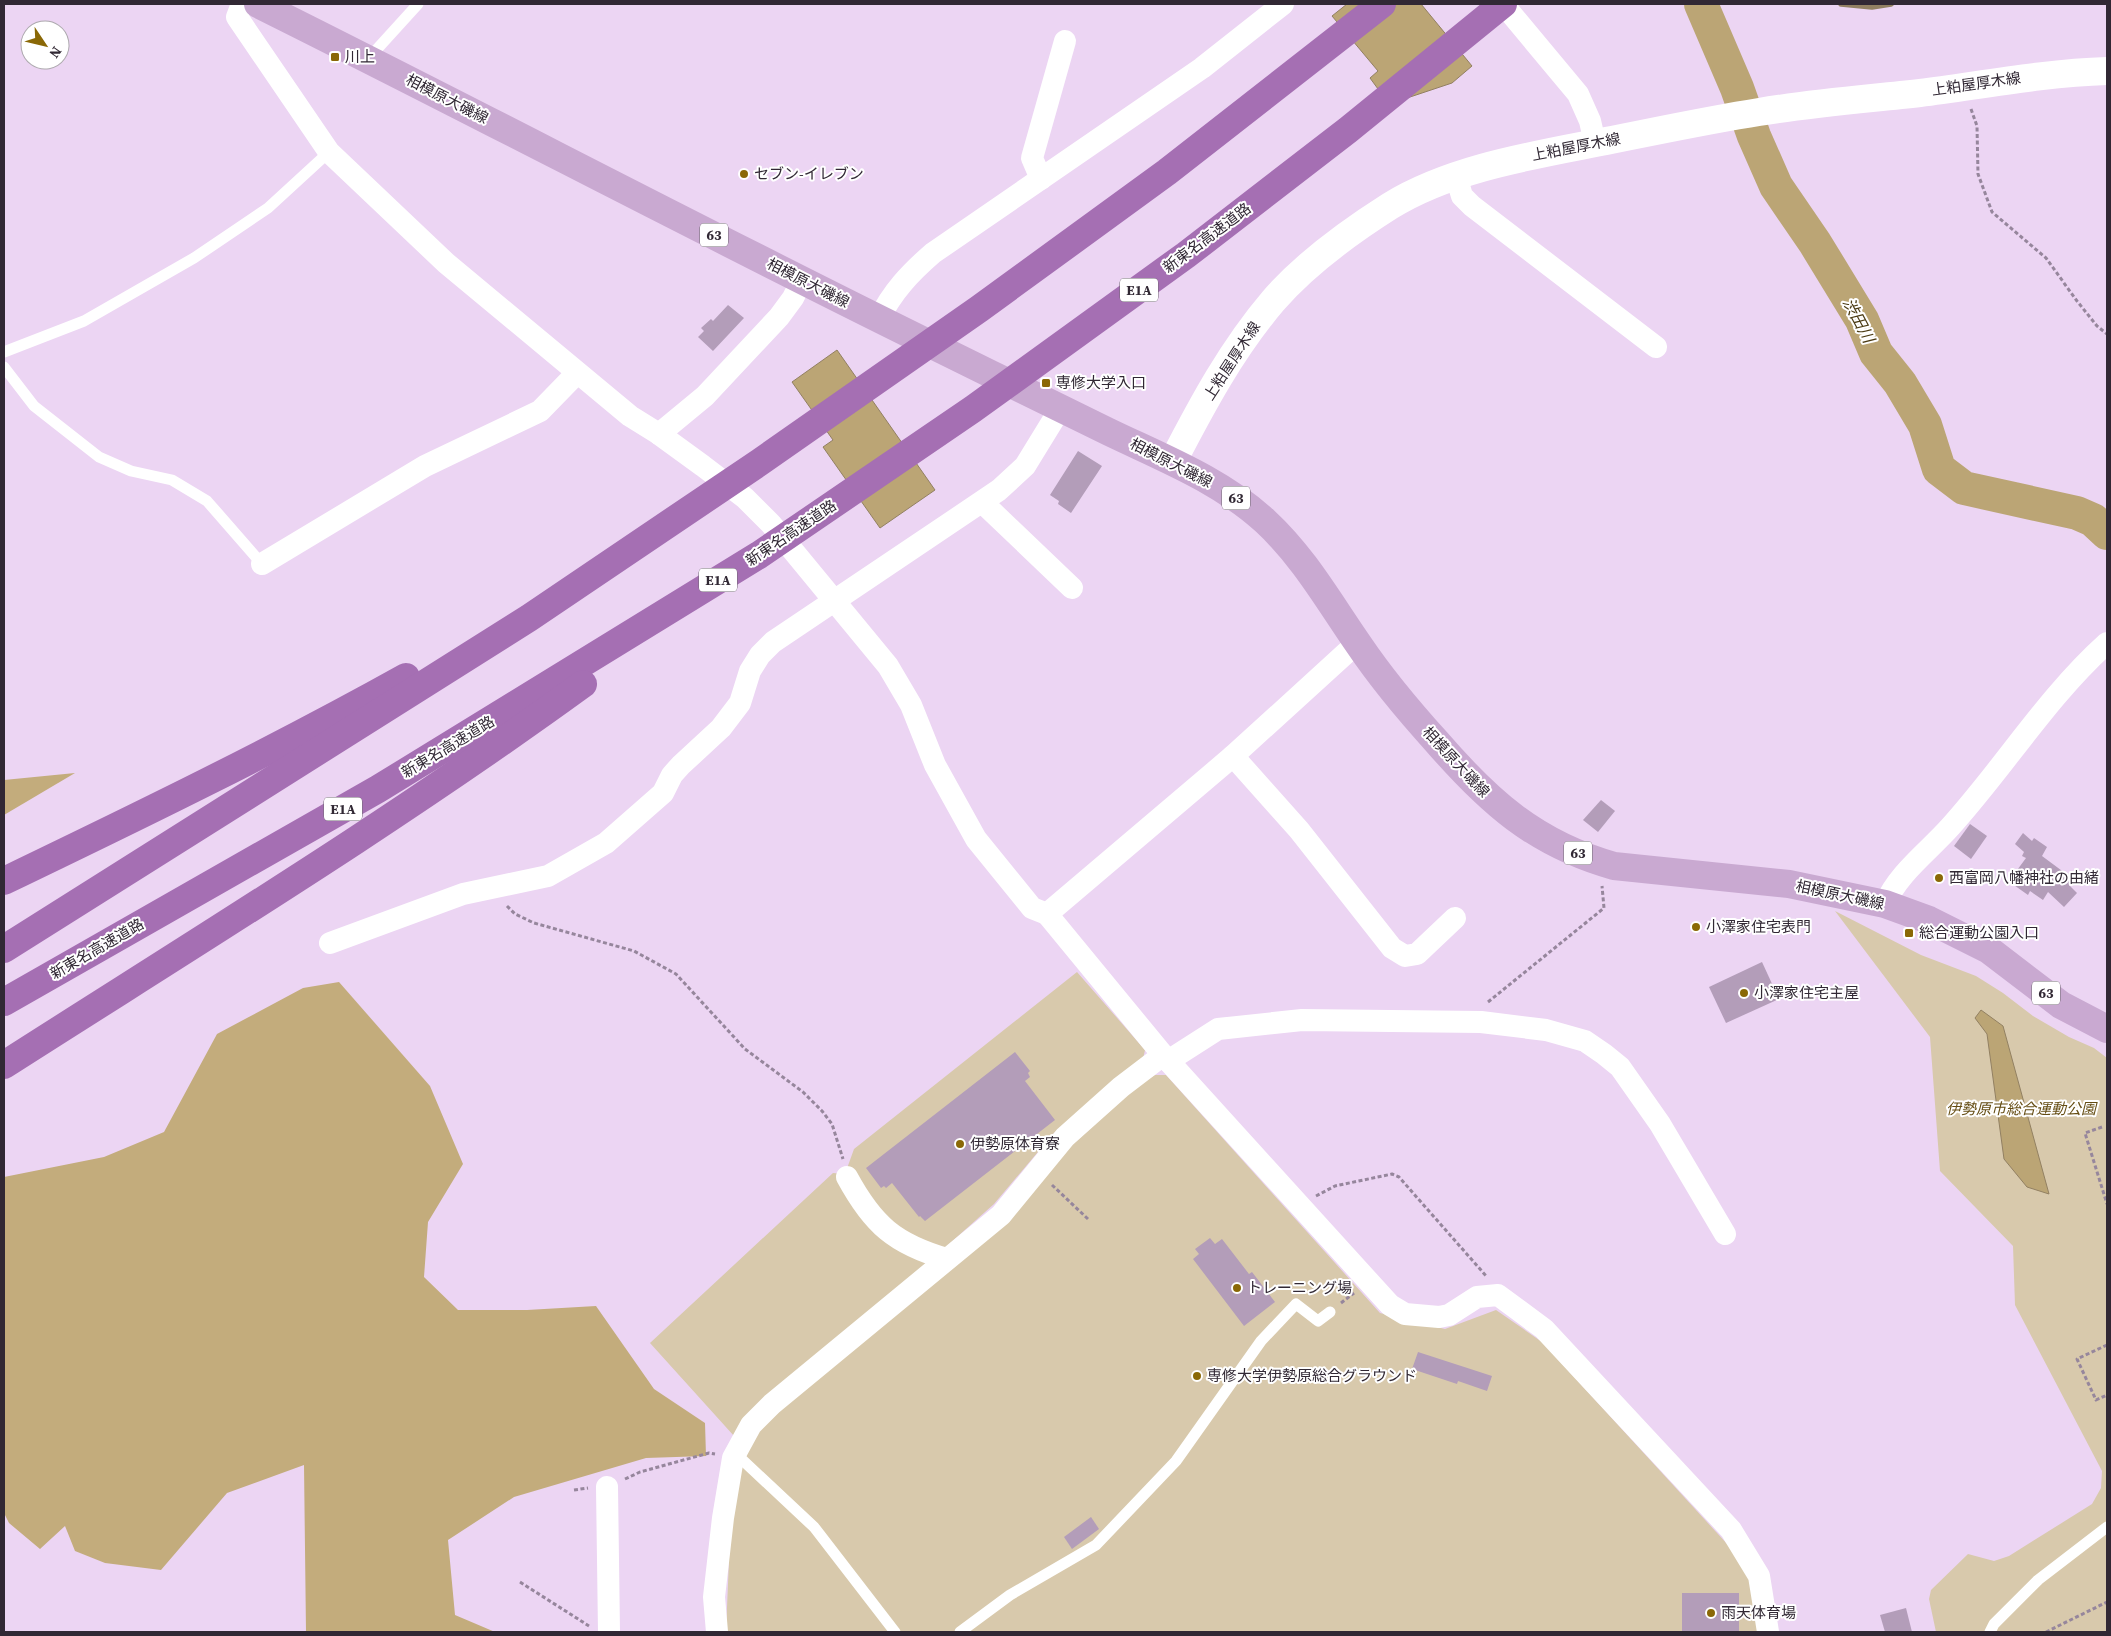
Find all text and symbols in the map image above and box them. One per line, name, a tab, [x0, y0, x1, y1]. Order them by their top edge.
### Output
north arrow	[20, 20, 70, 70]
text: N	[45, 43, 67, 62]
place label: 川上	[345, 46, 375, 67]
marker: 川上	[329, 51, 341, 63]
street label: 上粕屋厚木線	[1930, 67, 2022, 100]
street label: 相模原大磯線	[402, 69, 492, 128]
street label: 上粕屋厚木線	[1530, 128, 1622, 165]
place label: セブン-イレブン	[754, 163, 864, 184]
marker: セブン-イレブン	[738, 168, 750, 180]
street label: 新東名高速道路	[1158, 198, 1255, 278]
road number: 63	[700, 224, 728, 246]
street label: 相模原大磯線	[763, 253, 853, 312]
road number: E1A	[1120, 278, 1158, 302]
water label: 渋田川	[1838, 294, 1881, 348]
street label: 上粕屋厚木線	[1198, 317, 1265, 404]
place label: 専修大学入口	[1056, 372, 1146, 393]
marker: 専修大学入口	[1040, 377, 1052, 389]
street label: 相模原大磯線	[1126, 433, 1216, 492]
road number: 63	[1222, 486, 1250, 509]
street label: 新東名高速道路	[741, 495, 840, 571]
road number: E1A	[699, 568, 737, 592]
street label: 新東名高速道路	[397, 711, 498, 783]
street label: 相模原大磯線	[1418, 722, 1495, 802]
road number: E1A	[324, 798, 362, 821]
road number: 63	[1564, 841, 1592, 864]
place label: 西富岡八幡神社の由緒	[1949, 867, 2099, 888]
marker: 西富岡八幡神社の由緒	[1933, 872, 1945, 884]
street label: 相模原大磯線	[1794, 875, 1886, 914]
street label: 新東名高速道路	[46, 913, 147, 984]
place label: 小澤家住宅表門	[1706, 916, 1811, 937]
marker: 小澤家住宅表門	[1690, 921, 1702, 933]
place label: 総合運動公園入口	[1919, 922, 2039, 943]
marker: 総合運動公園入口	[1903, 927, 1915, 939]
road number: 63	[2032, 981, 2060, 1004]
place label: 小澤家住宅主屋	[1754, 982, 1859, 1003]
marker: 小澤家住宅主屋	[1738, 987, 1750, 999]
park label: 伊勢原市総合運動公園	[1946, 1098, 2098, 1119]
place label: 伊勢原体育寮	[970, 1133, 1060, 1154]
marker: 伊勢原体育寮	[954, 1138, 966, 1150]
place label: トレーニング場	[1247, 1277, 1352, 1298]
marker: トレーニング場	[1231, 1282, 1243, 1294]
place label: 専修大学伊勢原総合グラウンド	[1207, 1365, 1417, 1386]
marker: 専修大学伊勢原総合グラウンド	[1191, 1370, 1203, 1382]
place label: 雨天体育場	[1721, 1602, 1796, 1623]
marker: 雨天体育場	[1705, 1607, 1717, 1619]

